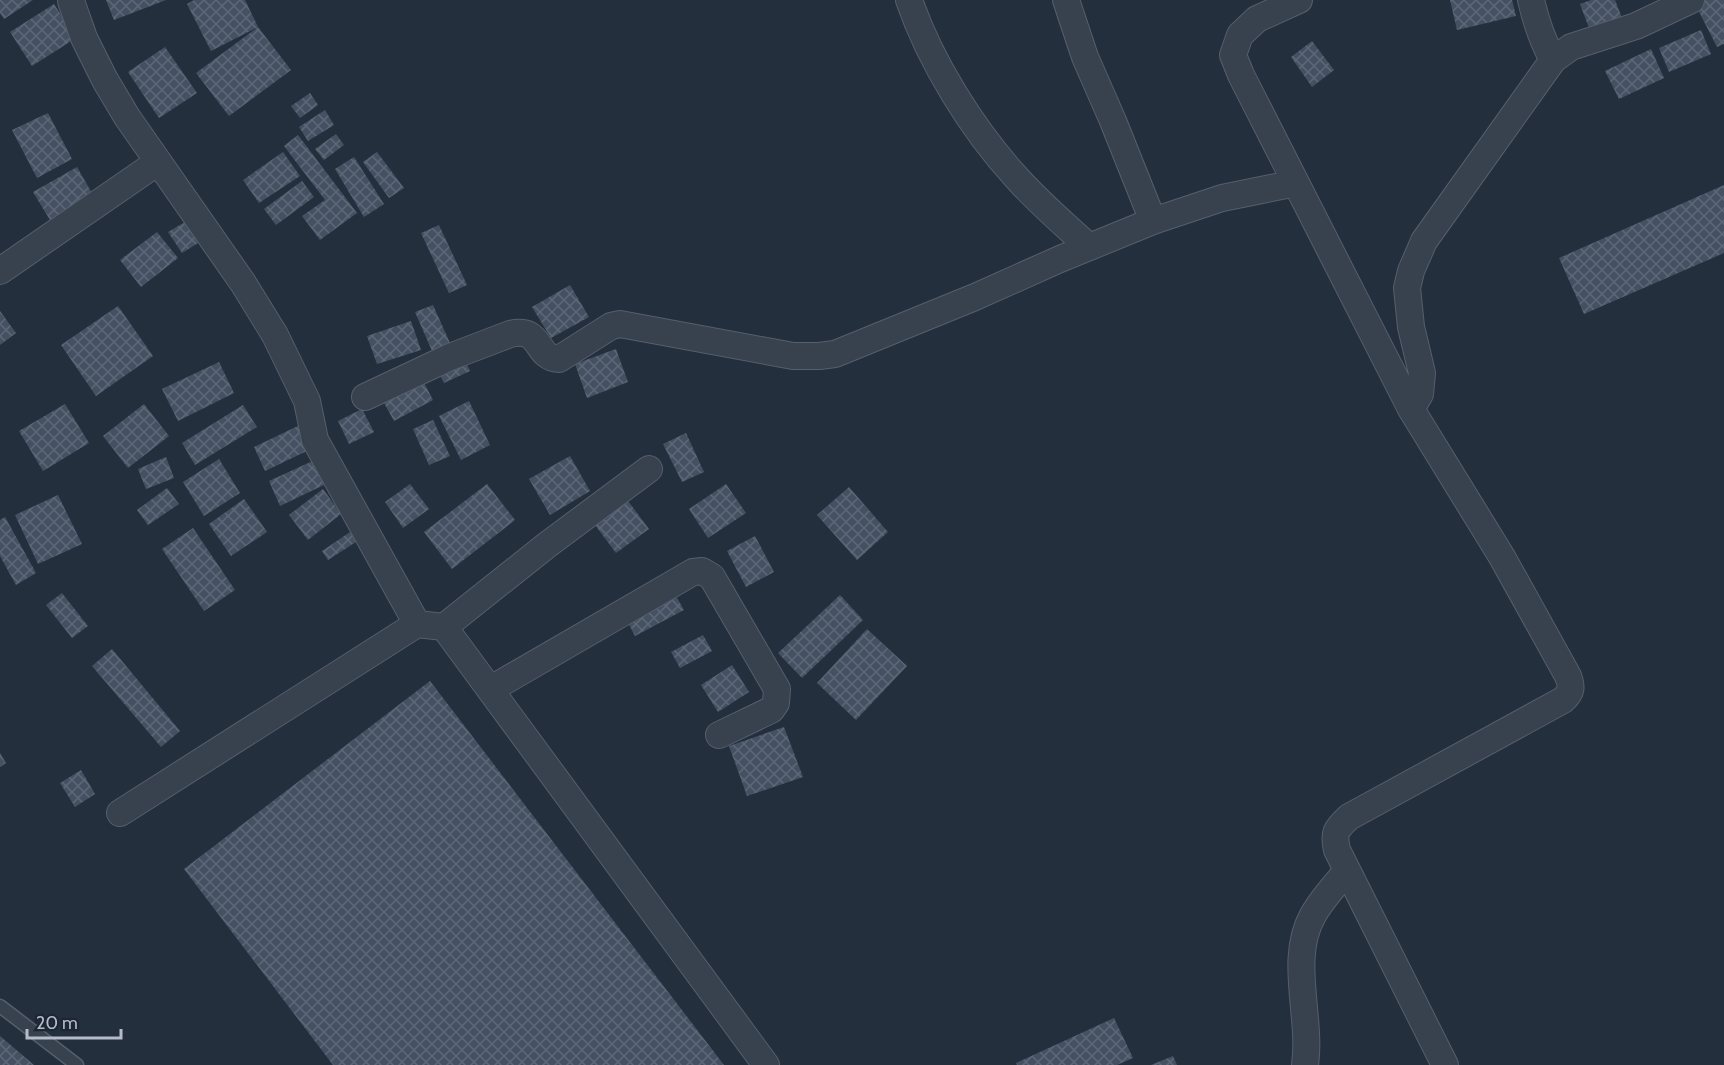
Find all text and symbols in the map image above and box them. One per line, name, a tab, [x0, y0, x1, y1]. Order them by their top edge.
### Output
scale bar	[27, 1002, 122, 1040]
text: 20 m	[36, 1012, 78, 1034]

